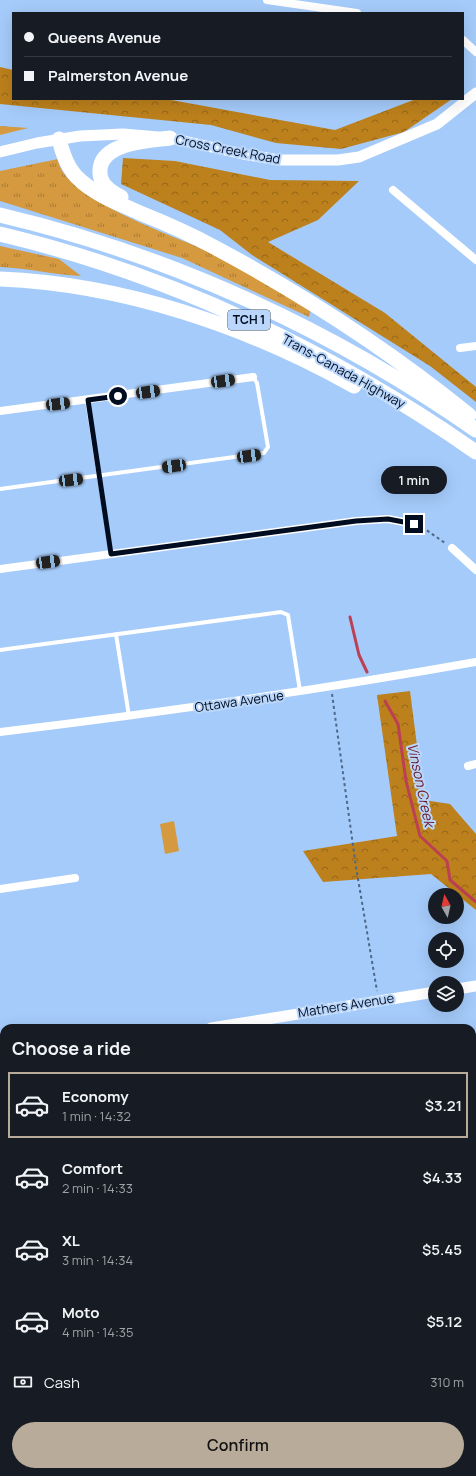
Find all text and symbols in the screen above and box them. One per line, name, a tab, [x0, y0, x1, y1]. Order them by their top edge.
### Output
text: Queens Avenue	[48, 27, 161, 48]
text: Palmerston Avenue	[48, 65, 188, 86]
street label: Cross Creek Road	[174, 130, 282, 168]
road number: TCH 1	[228, 310, 270, 330]
street label: Trans-Canada Highway	[279, 330, 409, 412]
car	[210, 373, 236, 389]
car	[135, 384, 161, 400]
route start	[109, 387, 127, 405]
car	[45, 397, 71, 411]
car	[236, 448, 262, 464]
car	[161, 458, 187, 474]
callout: 1 min	[381, 466, 447, 494]
text: 1 min	[399, 471, 430, 489]
car	[58, 473, 84, 487]
route end	[405, 515, 423, 533]
car	[35, 554, 61, 570]
street label: Ottawa Avenue	[193, 686, 285, 716]
water label: Vinson Creek	[403, 741, 440, 830]
north arrow	[428, 888, 464, 924]
map controls	[428, 888, 464, 1012]
button: locate	[428, 932, 464, 968]
button: layers	[428, 976, 464, 1012]
street label: Mathers Avenue	[297, 988, 396, 1021]
text: Choose a ride	[12, 1036, 131, 1060]
text: Economy	[62, 1086, 129, 1107]
icon: car	[14, 1087, 50, 1123]
text: $3.21	[425, 1095, 462, 1116]
text: 1 min · 14:32	[62, 1107, 131, 1125]
text: Comfort	[62, 1158, 123, 1179]
icon: car	[14, 1159, 50, 1195]
text: $4.33	[423, 1167, 462, 1188]
text: 2 min · 14:33	[62, 1179, 133, 1197]
text: XL	[62, 1230, 80, 1251]
icon: car	[14, 1231, 50, 1267]
text: $5.45	[422, 1239, 462, 1260]
text: 3 min · 14:34	[62, 1251, 133, 1269]
text: Moto	[62, 1302, 99, 1323]
icon: car	[14, 1303, 50, 1339]
text: $5.12	[426, 1311, 462, 1332]
text: 4 min · 14:35	[62, 1323, 134, 1341]
icon: cash	[12, 1371, 34, 1393]
text: Cash	[44, 1372, 80, 1393]
text: 310 m	[430, 1373, 464, 1391]
button: Confirm	[12, 1422, 464, 1468]

